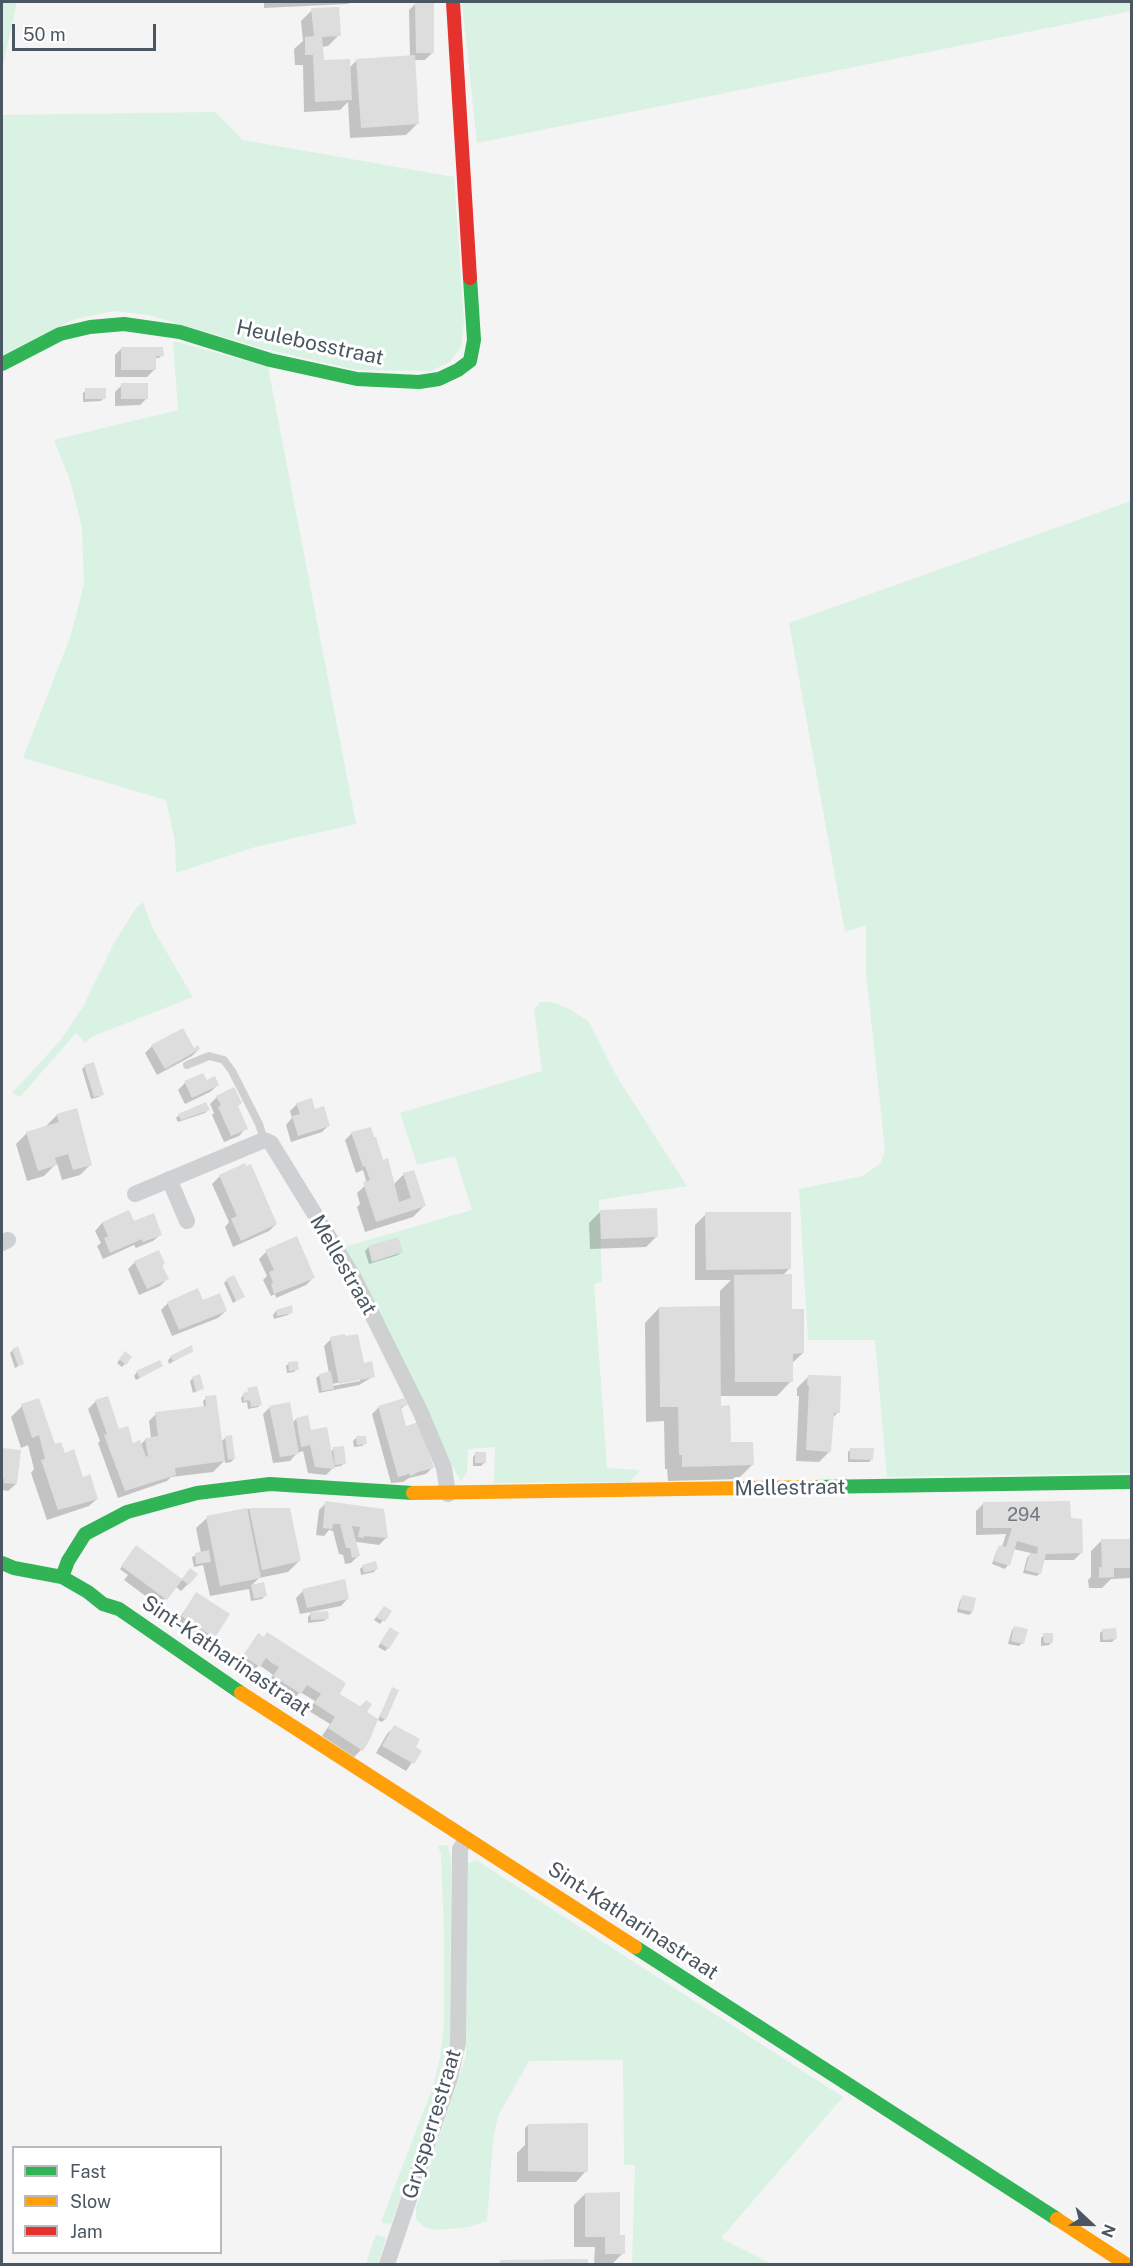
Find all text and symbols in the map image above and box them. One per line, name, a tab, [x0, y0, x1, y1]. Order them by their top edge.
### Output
scale bar	[15, 12, 159, 50]
text: 50 m	[23, 24, 66, 45]
street label: Heulebosstraat	[234, 315, 386, 371]
street label: Mellestraat	[304, 1210, 382, 1320]
street label: Mellestraat	[734, 1474, 846, 1502]
house number: 294	[1007, 1504, 1041, 1526]
street label: Sint-Katharinastraat	[137, 1590, 315, 1722]
street label: Sint-Katharinastraat	[543, 1856, 723, 1986]
street label: Grysperrestraat	[397, 2046, 467, 2202]
legend	[12, 2146, 222, 2254]
text: Fast	[70, 2161, 106, 2182]
text: Slow	[70, 2191, 111, 2212]
north arrow	[1061, 2194, 1121, 2254]
text: Jam	[70, 2221, 103, 2242]
text: N	[1097, 2222, 1119, 2240]

